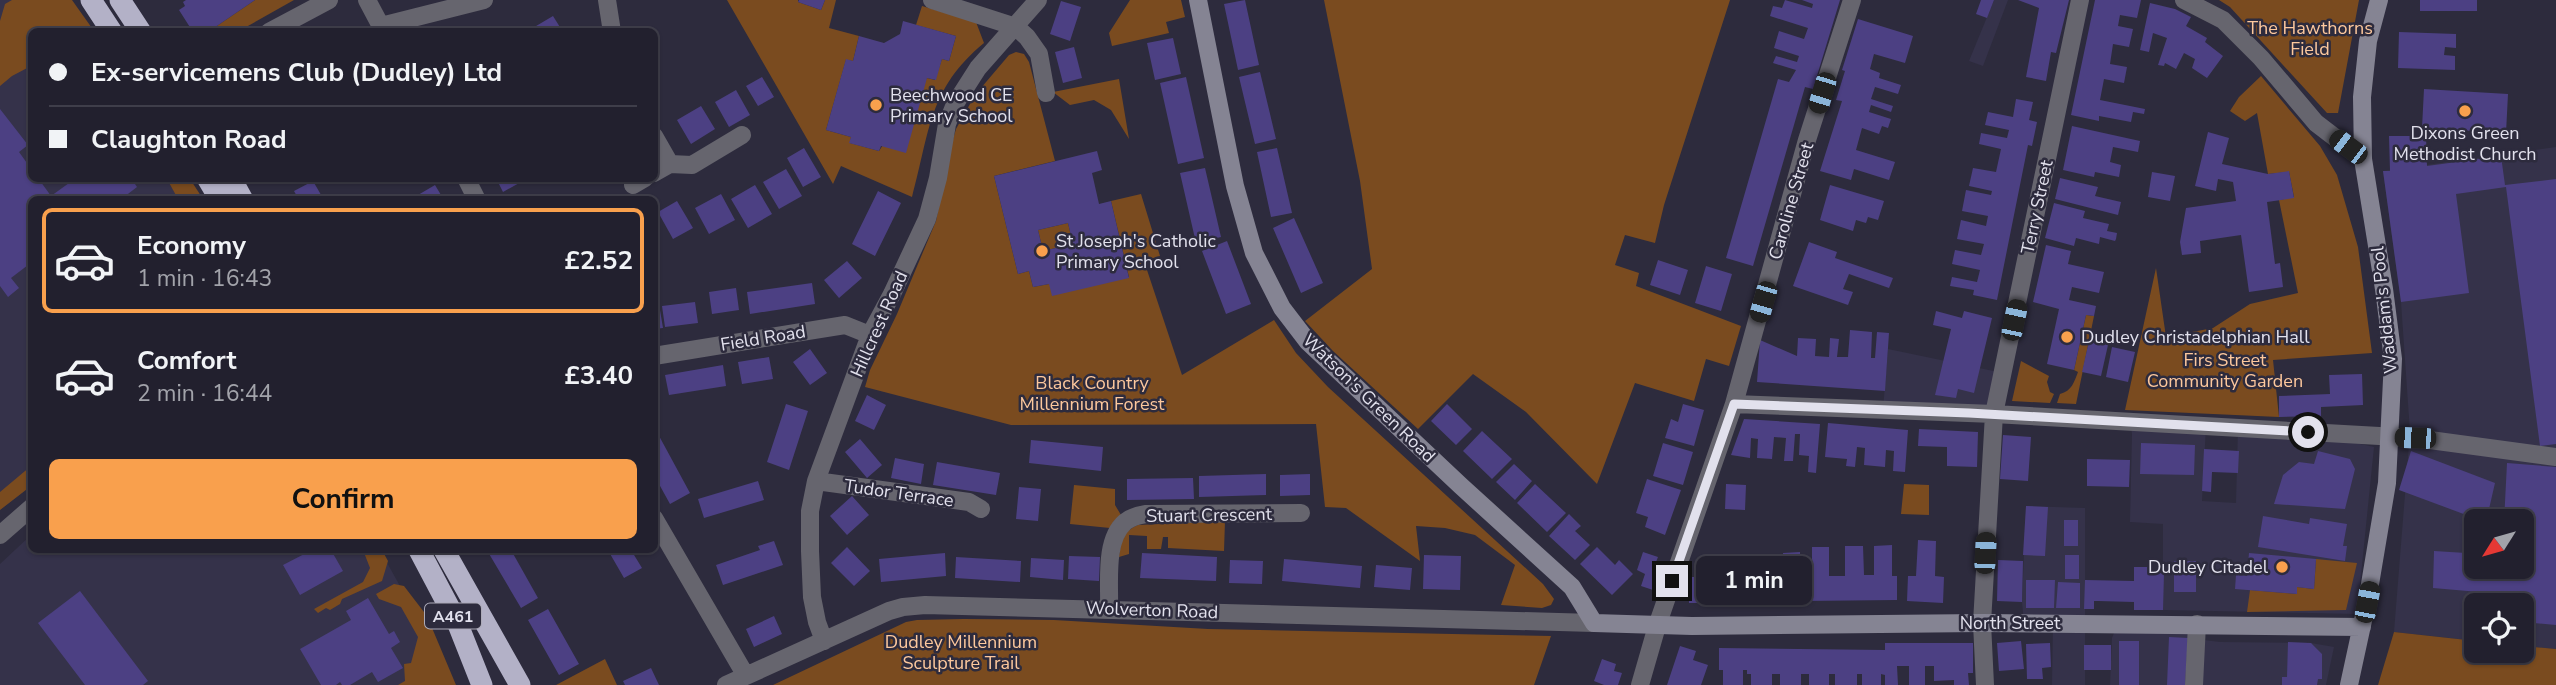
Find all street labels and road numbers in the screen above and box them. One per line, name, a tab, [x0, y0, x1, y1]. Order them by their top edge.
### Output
street label: Caroline Street	[1763, 139, 1819, 262]
street label: Terry Street	[2015, 157, 2059, 256]
street label: Waddam's Pool	[2365, 244, 2403, 375]
street label: Hillcrest Road	[845, 267, 913, 381]
street label: Field Road	[719, 319, 807, 357]
street label: Watson's Green Road	[1297, 328, 1441, 468]
street label: Tudor Terrace	[843, 473, 955, 513]
street label: Stuart Crescent	[1146, 502, 1273, 528]
street label: Wolverton Road	[1085, 596, 1219, 624]
road number: A461	[425, 604, 481, 628]
street label: North Street	[1960, 611, 2061, 635]

